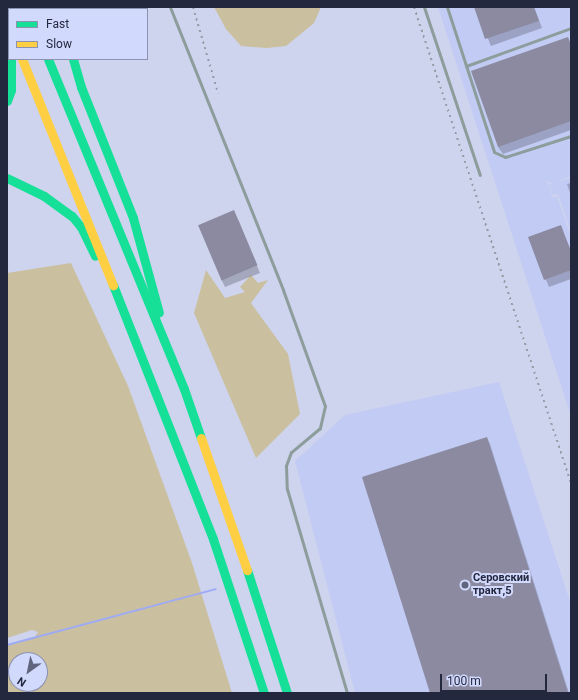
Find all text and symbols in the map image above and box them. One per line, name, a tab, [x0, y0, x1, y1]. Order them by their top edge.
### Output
legend	[8, 8, 148, 60]
text: Fast	[46, 17, 69, 31]
text: Slow	[46, 37, 72, 51]
place label: Серовский тракт,5	[473, 572, 529, 598]
marker: Серовский тракт,5	[460, 580, 470, 590]
north arrow	[8, 652, 48, 692]
scale bar	[442, 666, 549, 692]
text: N	[15, 674, 29, 689]
text: 100 m	[447, 674, 481, 688]

